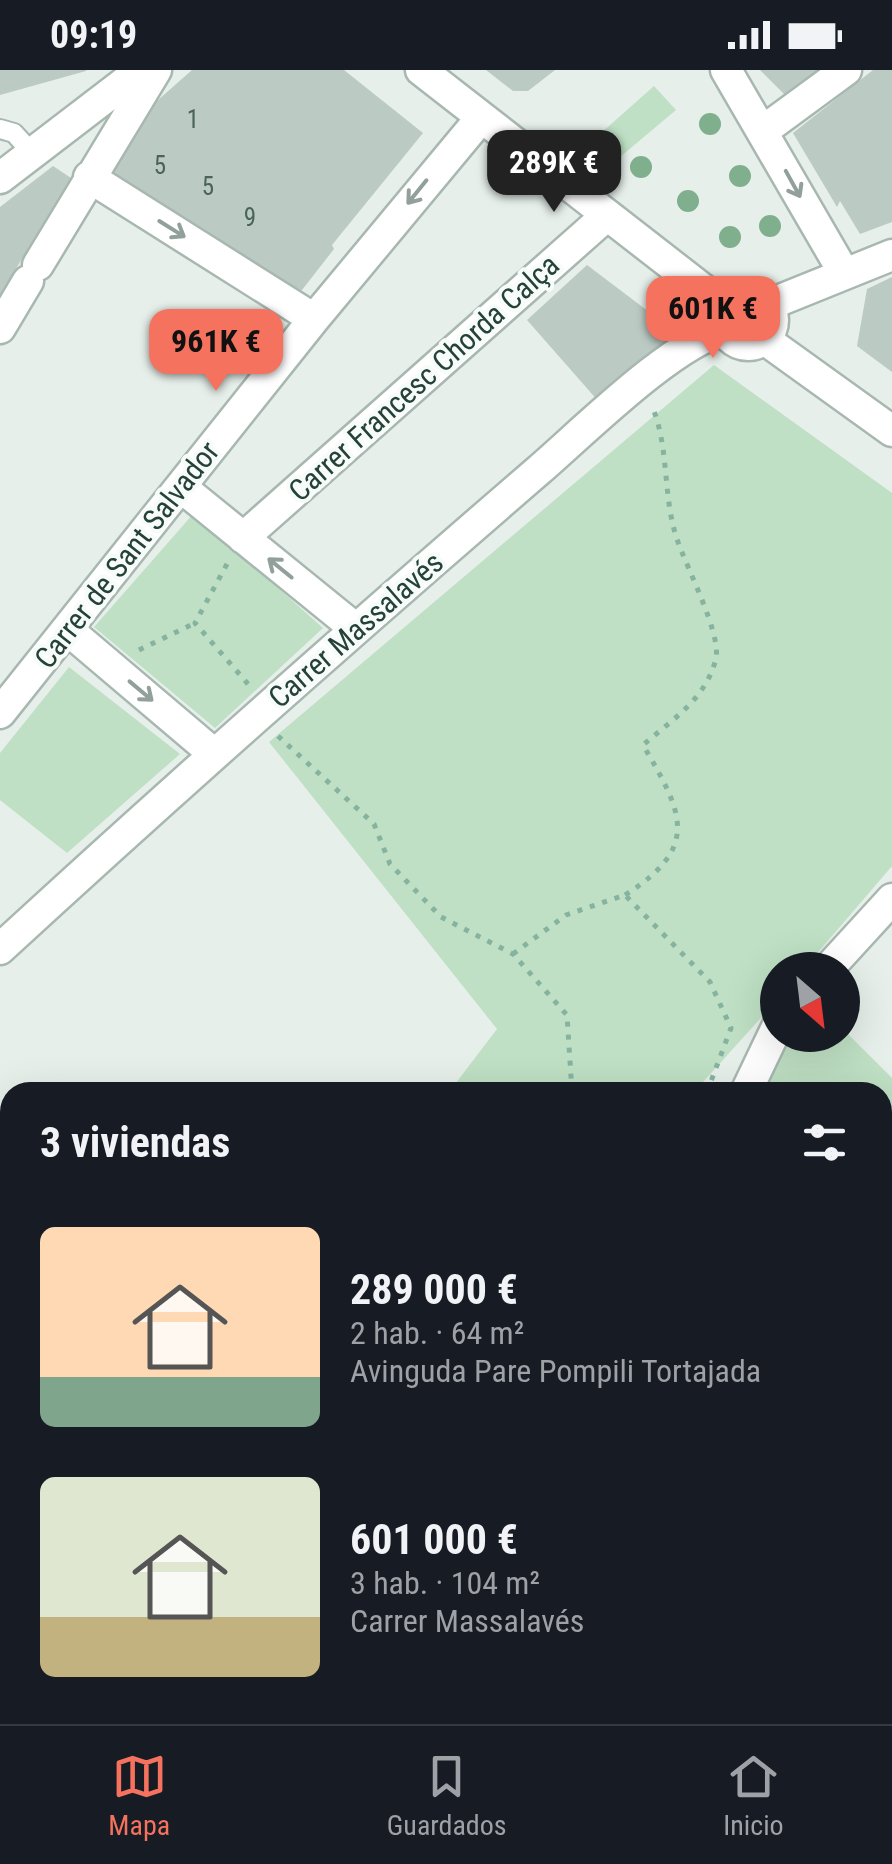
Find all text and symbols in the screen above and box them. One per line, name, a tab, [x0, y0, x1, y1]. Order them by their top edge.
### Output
text: 09:19	[50, 13, 137, 57]
house number: 1	[187, 105, 199, 134]
pin: 289K €	[473, 130, 635, 215]
text: 289K €	[509, 143, 599, 181]
house number: 5	[154, 151, 166, 180]
one-way arrow	[784, 169, 804, 198]
house number: 5	[202, 172, 214, 201]
one-way arrow	[406, 178, 428, 204]
house number: 9	[244, 203, 256, 232]
one-way arrow	[157, 219, 186, 239]
street label: Carrer Francesc Chorda Calça	[281, 247, 566, 508]
pin: 601K €	[632, 276, 794, 361]
text: 601K €	[668, 289, 758, 327]
pin: 961K €	[135, 309, 297, 394]
text: 961K €	[171, 322, 261, 360]
street label: Carrer de Sant Salvador	[27, 434, 226, 675]
street label: Carrer Massalavés	[261, 544, 450, 715]
one-way arrow	[267, 557, 293, 579]
one-way arrow	[128, 679, 153, 702]
north arrow	[760, 952, 860, 1052]
map controls	[760, 952, 860, 1052]
icon: filters	[797, 1115, 852, 1170]
text: 3 viviendas	[40, 1118, 230, 1167]
text: 289 000 €	[350, 1265, 518, 1314]
icon: home	[120, 1267, 240, 1387]
text: 2 hab. · 64 m²	[350, 1314, 524, 1352]
text: Avinguda Pare Pompili Tortajada	[350, 1352, 761, 1390]
text: 601 000 €	[350, 1515, 518, 1564]
icon: home	[120, 1517, 240, 1637]
text: 3 hab. · 104 m²	[350, 1564, 540, 1602]
text: Carrer Massalavés	[350, 1602, 584, 1640]
tab: Mapa	[108, 1749, 170, 1842]
tab: Guardados	[387, 1749, 507, 1842]
tab: Inicio	[723, 1749, 784, 1842]

